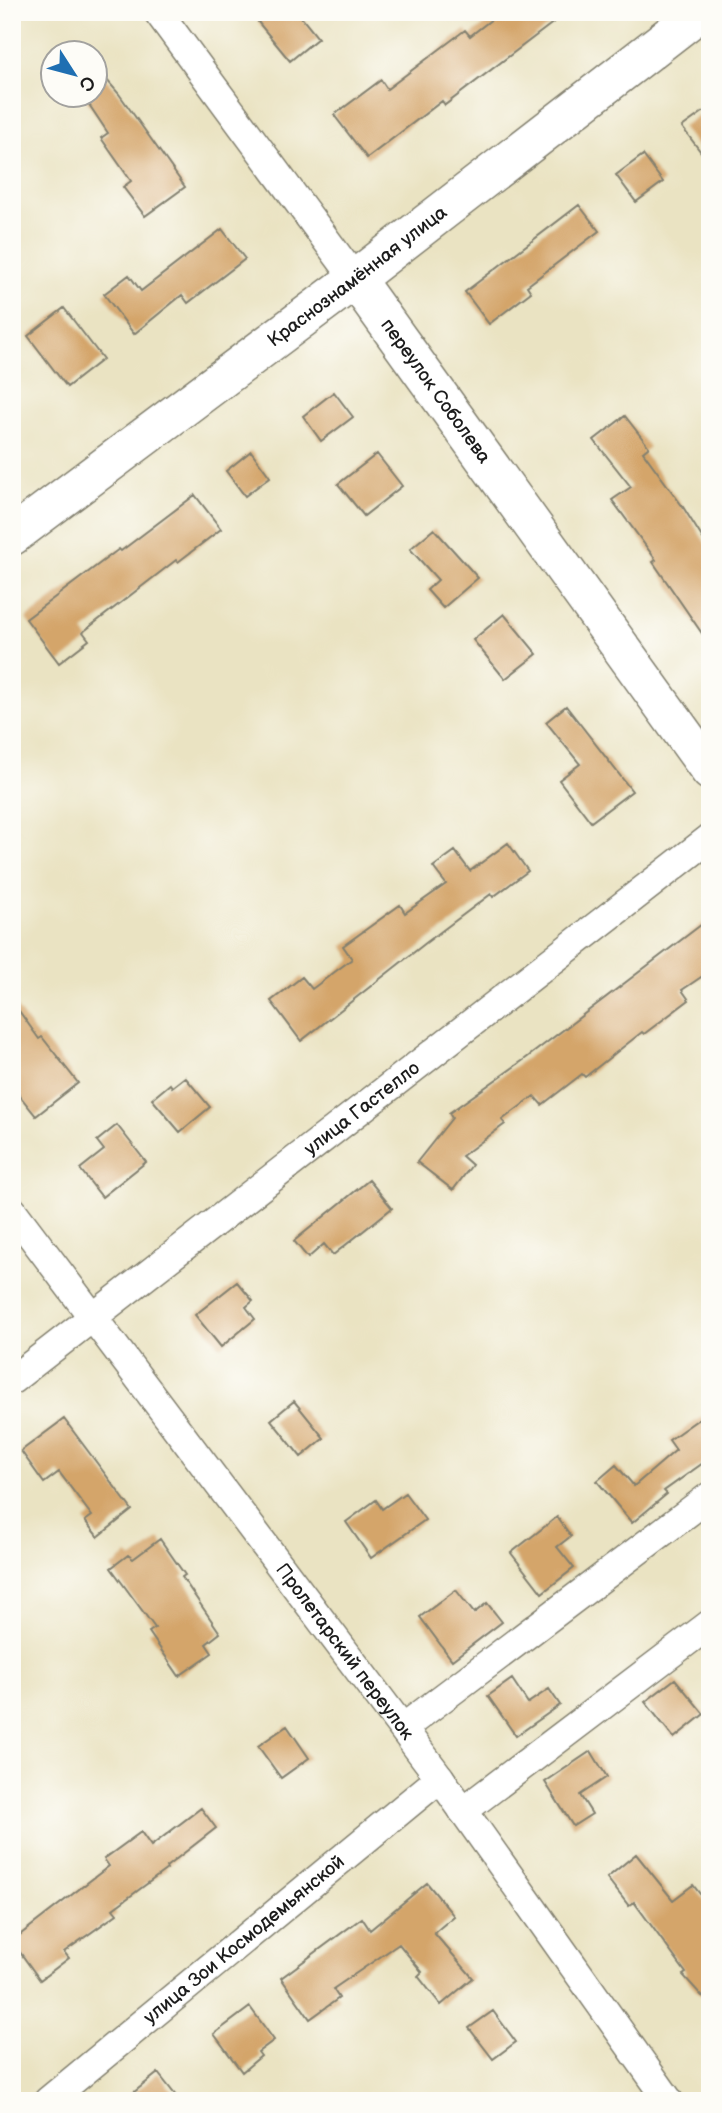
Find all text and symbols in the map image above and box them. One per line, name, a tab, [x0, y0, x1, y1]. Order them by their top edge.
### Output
north arrow	[38, 38, 108, 108]
text: С	[73, 71, 100, 95]
street label: Краснознамённая улица	[263, 201, 451, 352]
street label: переулок Соболева	[376, 314, 496, 468]
street label: улица Гастелло	[300, 1056, 424, 1160]
street label: Пролетарский переулок	[271, 1559, 419, 1744]
street label: улица Зои Космодемьянской	[139, 1850, 349, 2029]

